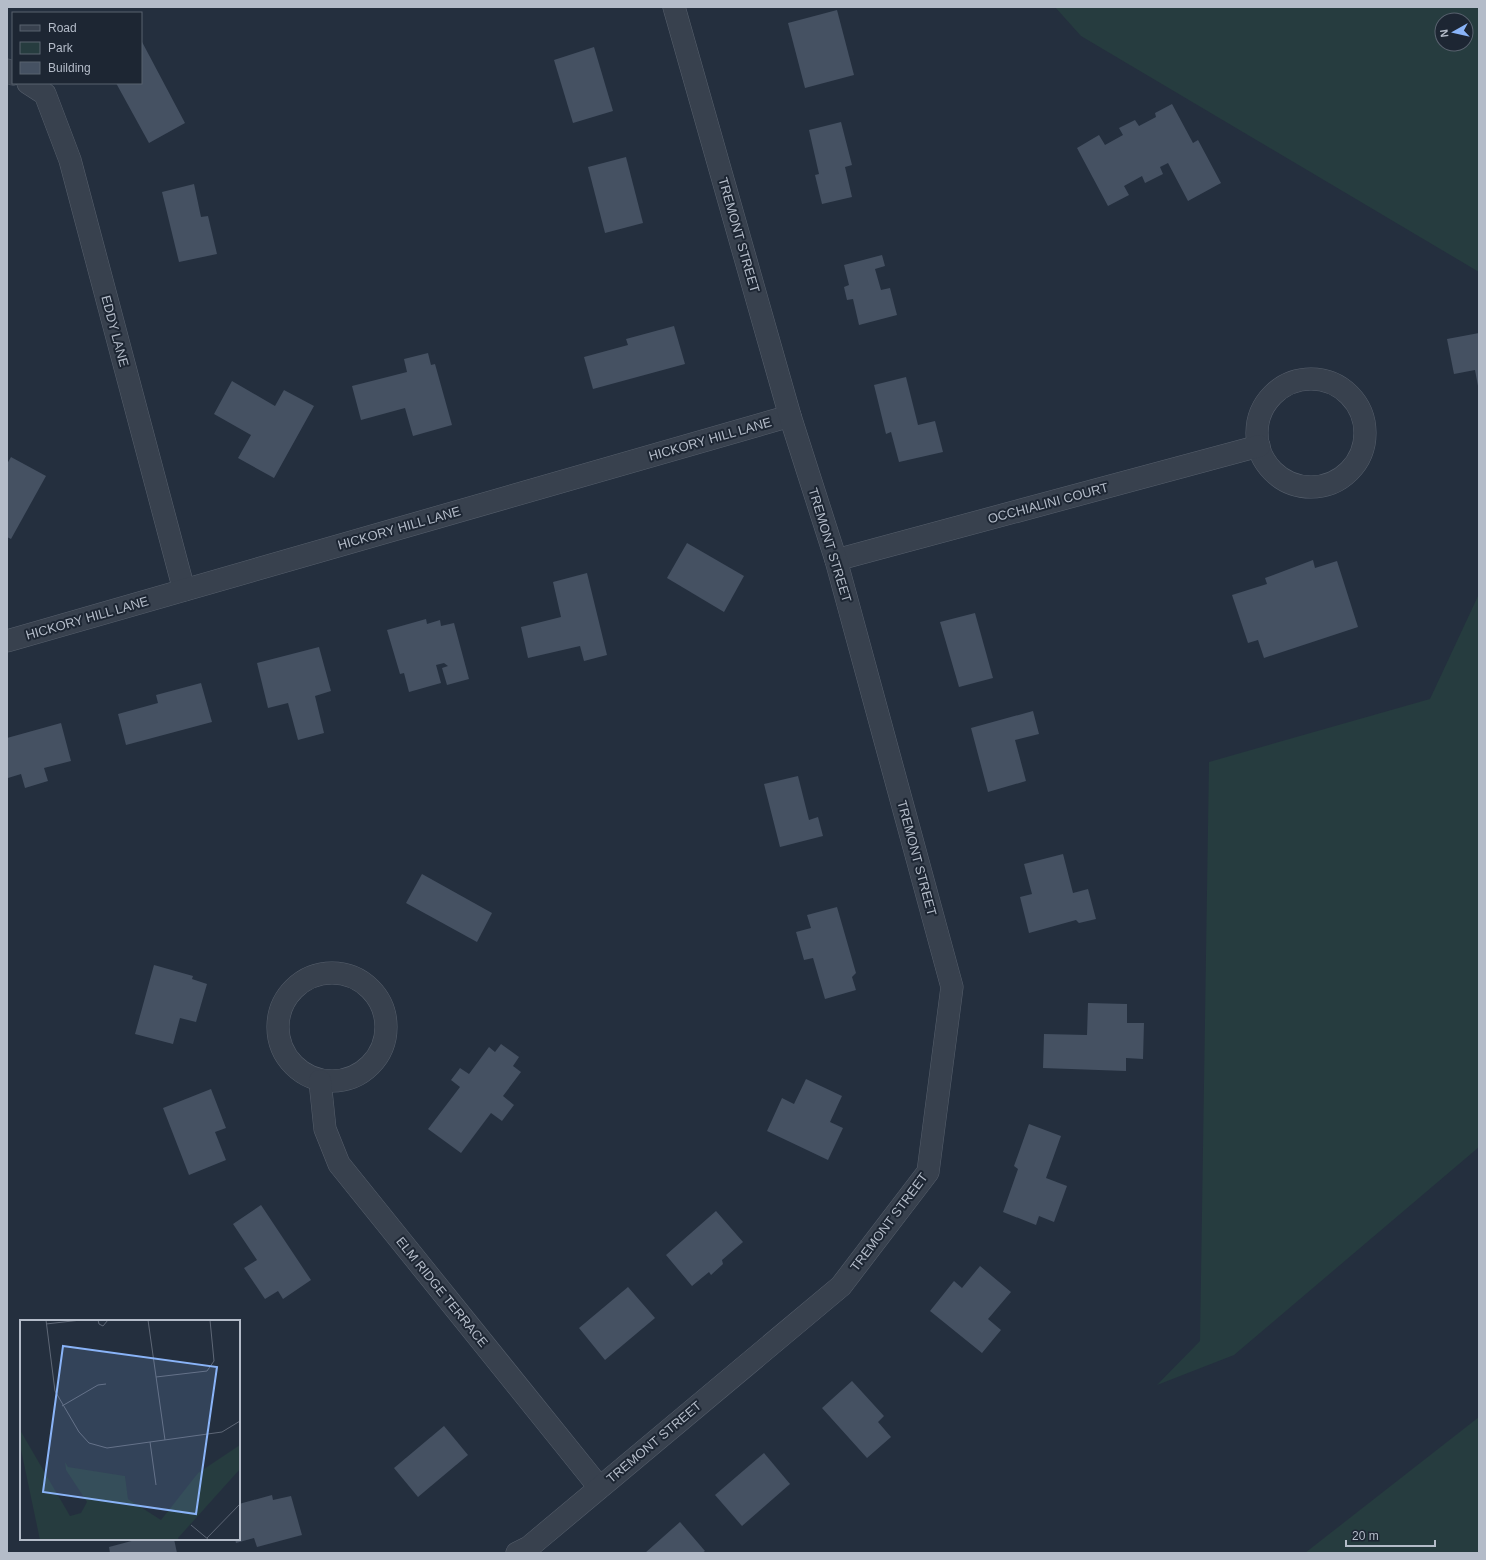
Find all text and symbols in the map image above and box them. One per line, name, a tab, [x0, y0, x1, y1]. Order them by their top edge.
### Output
legend	[12, 12, 142, 84]
north arrow	[1434, 12, 1474, 52]
text: Road	[48, 21, 77, 35]
text: N	[1438, 29, 1451, 38]
text: Park	[48, 41, 74, 55]
text: Building	[48, 61, 91, 75]
street label: TREMONT STREET	[715, 176, 763, 294]
street label: EDDY LANE	[98, 294, 132, 369]
street label: HICKORY HILL LANE	[647, 414, 773, 464]
street label: OCCHIALINI COURT	[986, 480, 1110, 526]
street label: TREMONT STREET	[805, 486, 855, 604]
street label: HICKORY HILL LANE	[336, 503, 462, 553]
street label: HICKORY HILL LANE	[24, 593, 150, 643]
street label: TREMONT STREET	[894, 799, 940, 917]
street label: TREMONT STREET	[847, 1170, 931, 1274]
street label: ELM RIDGE TERRACE	[393, 1234, 491, 1350]
inset map	[20, 1320, 240, 1540]
street label: TREMONT STREET	[604, 1398, 704, 1486]
scale bar	[1346, 1522, 1435, 1548]
text: 20 m	[1352, 1529, 1379, 1543]

